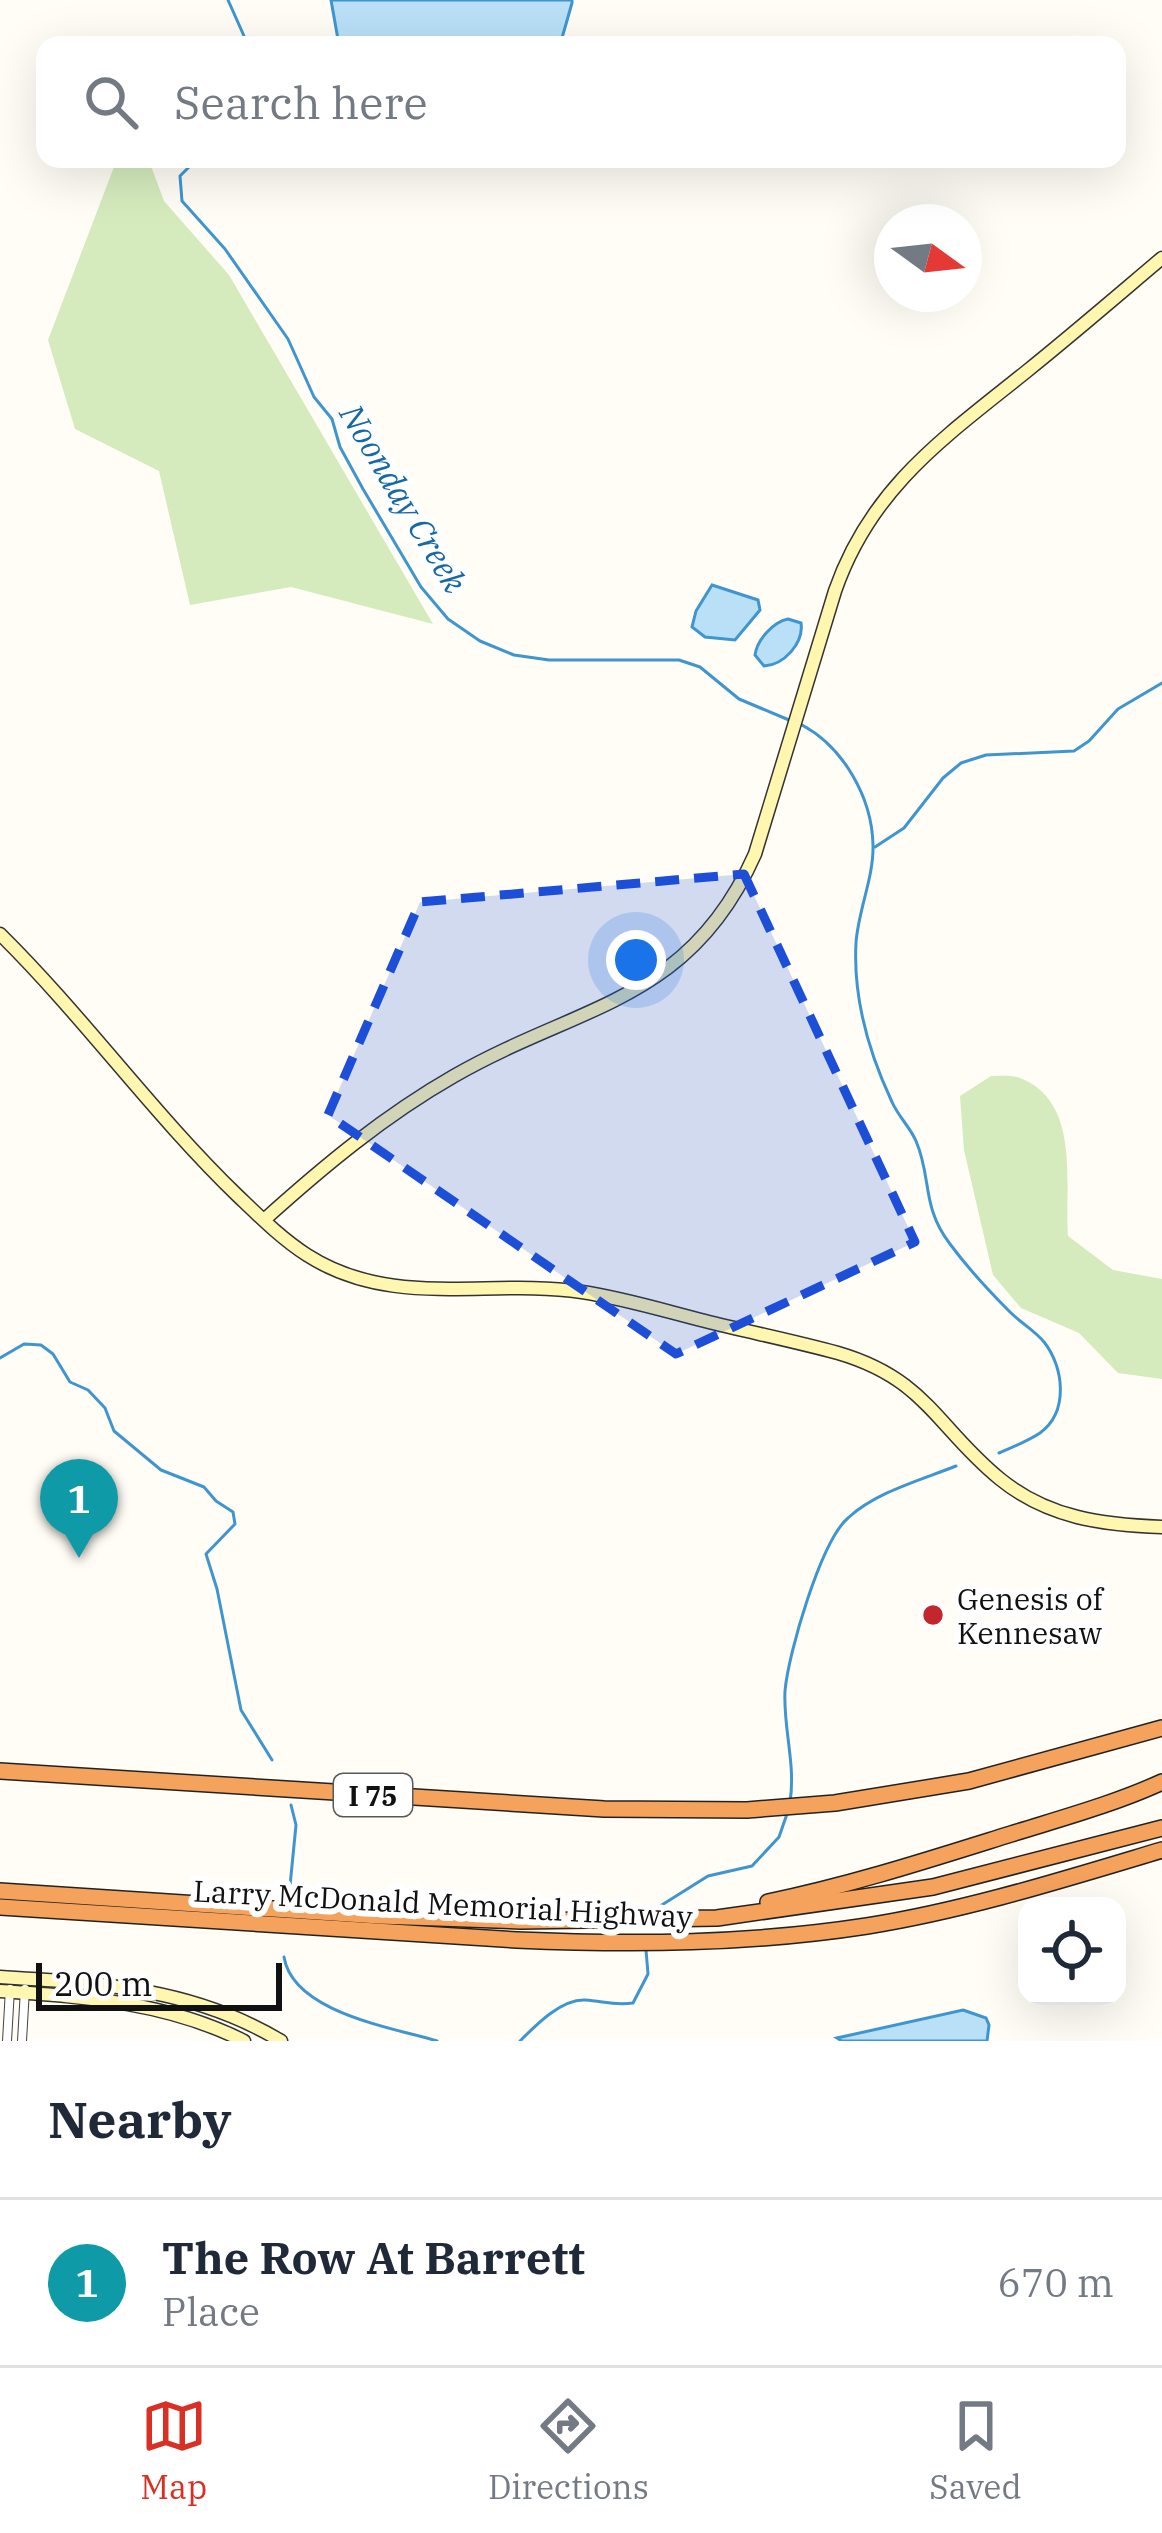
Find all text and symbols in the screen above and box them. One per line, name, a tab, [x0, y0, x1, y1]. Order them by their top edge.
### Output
search box	[36, 36, 1126, 168]
icon: search	[78, 69, 144, 135]
text: Search here	[174, 73, 428, 131]
north arrow	[874, 204, 982, 312]
water label: Noonday Creek	[330, 395, 477, 601]
your location	[606, 930, 666, 990]
pin: 1	[40, 1459, 118, 1558]
place label: Genesis of Kennesaw	[957, 1579, 1104, 1652]
marker: Genesis of Kennesaw	[920, 1602, 946, 1628]
road number: I 75	[334, 1774, 412, 1816]
street label: Larry McDonald Memorial Highway	[192, 1870, 694, 1936]
map controls	[1018, 1897, 1126, 2005]
button: locate	[1018, 1897, 1126, 2005]
scale bar	[36, 1957, 282, 2010]
text: 200 m	[54, 1962, 153, 2005]
text: Nearby	[48, 2086, 232, 2152]
text: The Row At Barrett	[162, 2228, 585, 2286]
text: 1	[75, 2257, 99, 2308]
text: 670 m	[998, 2257, 1114, 2308]
text: Place	[162, 2286, 260, 2337]
tab: Map	[140, 2393, 207, 2508]
tab: Directions	[488, 2393, 649, 2508]
tab: Saved	[929, 2393, 1022, 2508]

